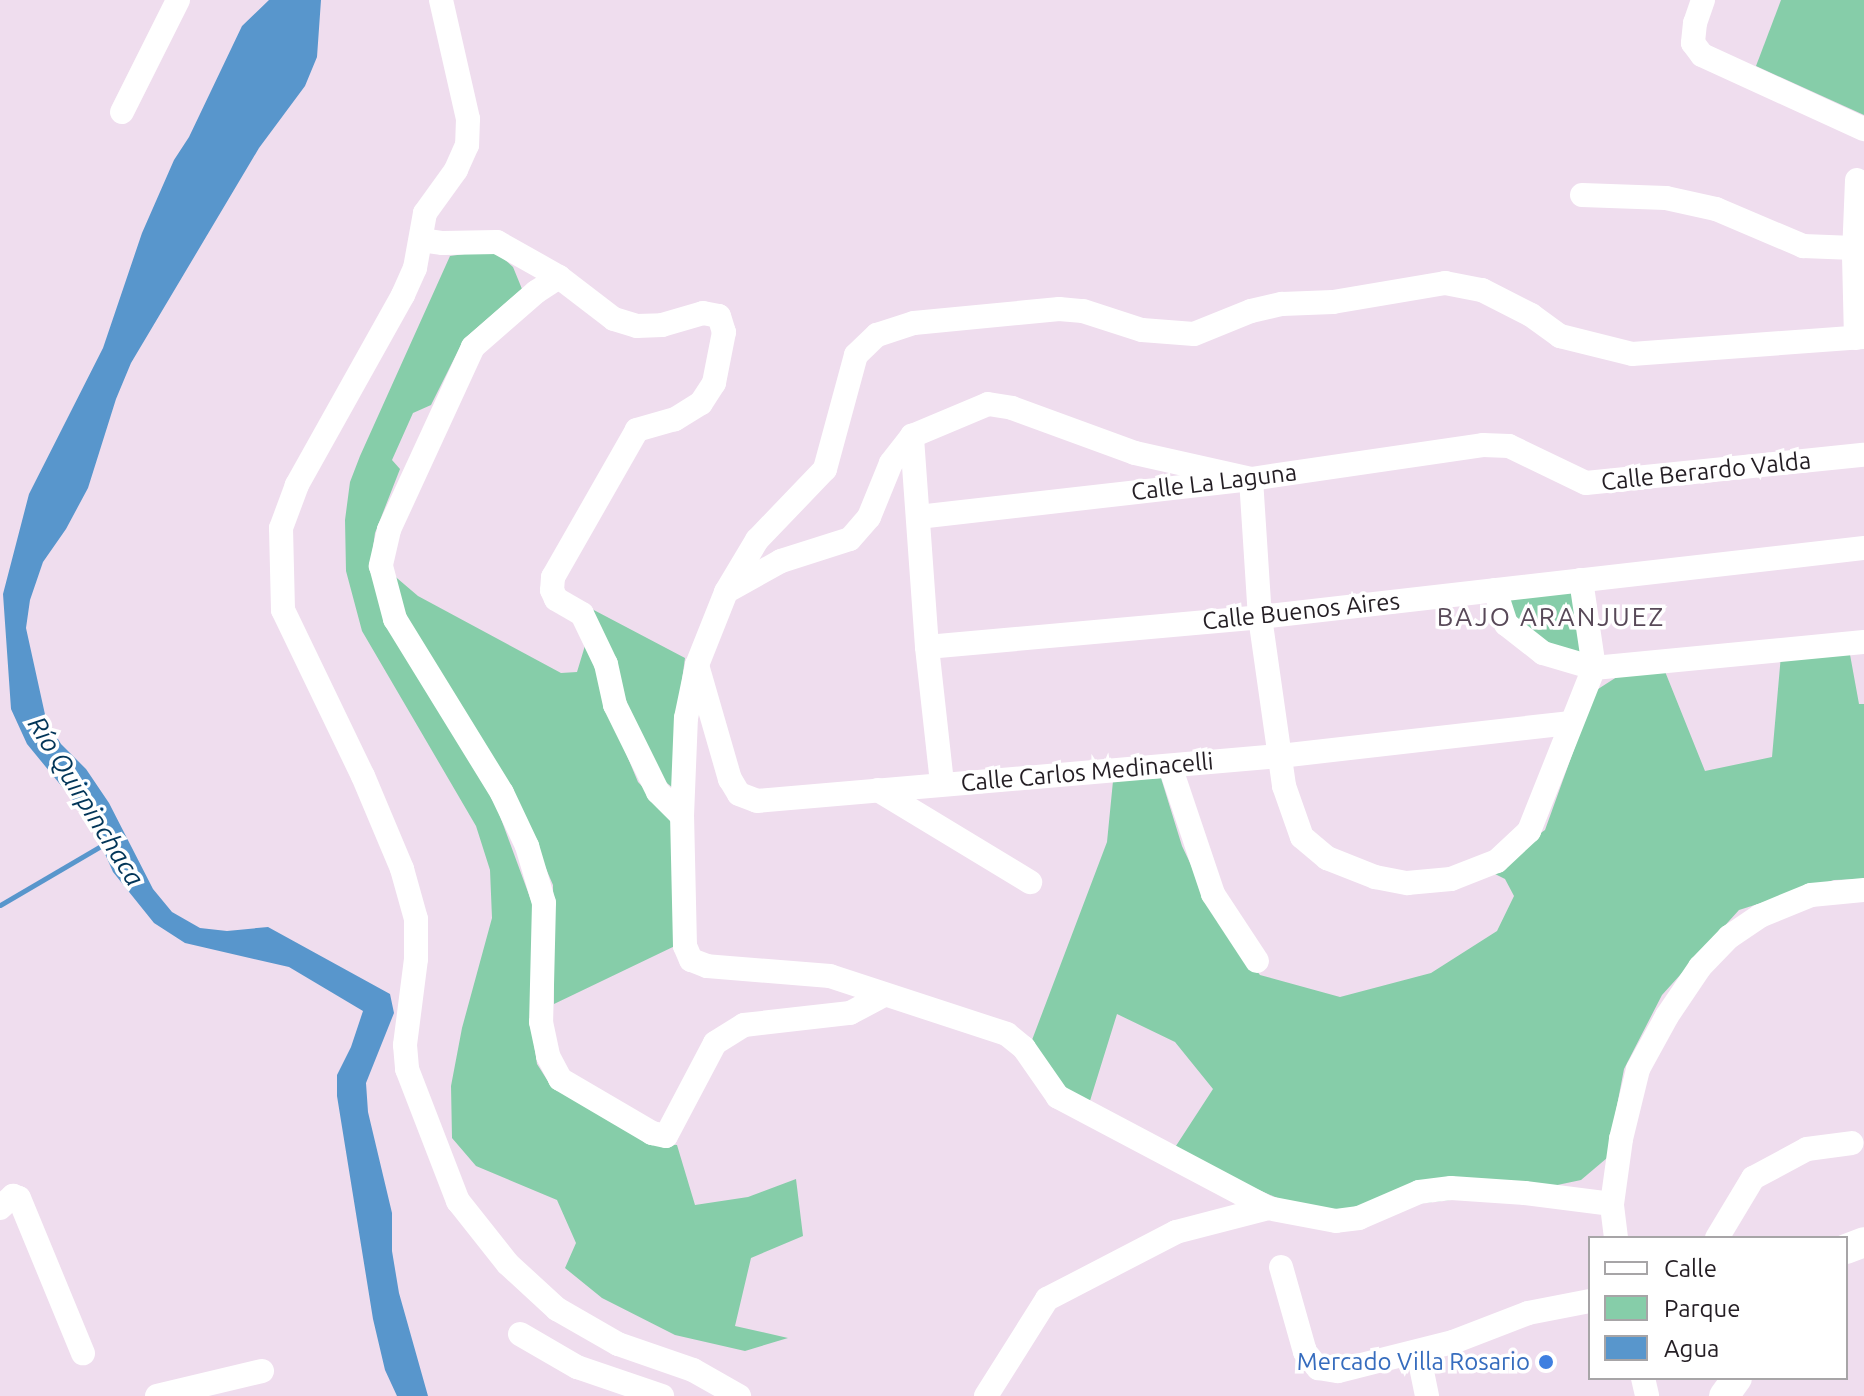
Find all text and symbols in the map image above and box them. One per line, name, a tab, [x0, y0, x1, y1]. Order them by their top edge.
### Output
street label: Calle Berardo Valda	[1600, 446, 1812, 496]
street label: Calle La Laguna	[1130, 458, 1298, 506]
street label: Calle Buenos Aires	[1201, 586, 1401, 636]
district label: BAJO ARANJUEZ	[1437, 601, 1665, 633]
water label: Río Quirpinchaca	[21, 710, 151, 892]
street label: Calle Carlos Medinacelli	[959, 747, 1215, 797]
legend	[1588, 1236, 1848, 1380]
text: Calle	[1664, 1255, 1717, 1282]
text: Parque	[1664, 1295, 1741, 1322]
text: Agua	[1664, 1335, 1719, 1362]
place label: Mercado Villa Rosario	[1297, 1348, 1530, 1376]
marker: Mercado Villa Rosario	[1537, 1353, 1555, 1371]

